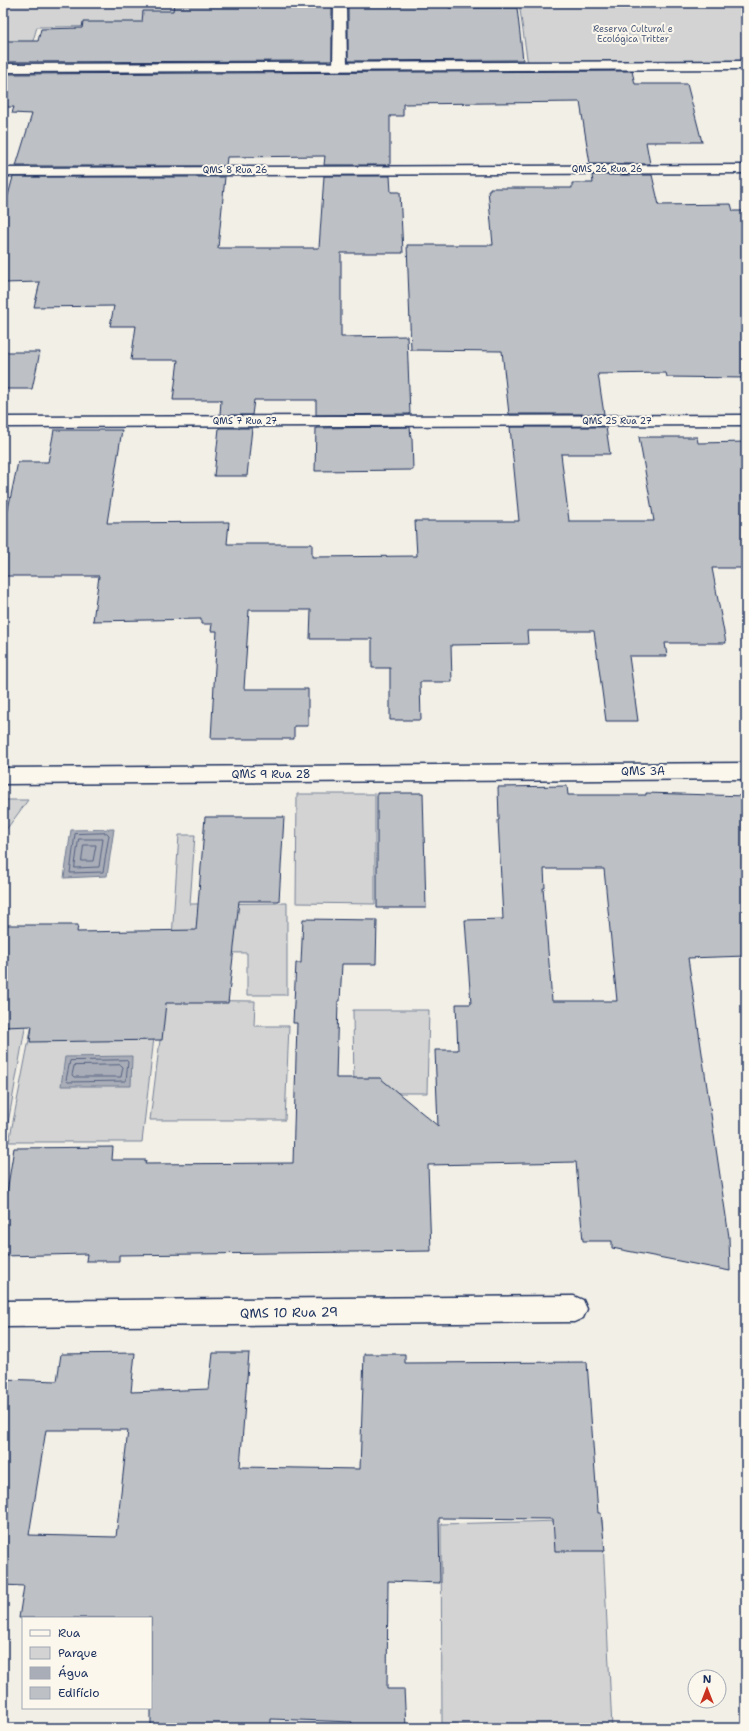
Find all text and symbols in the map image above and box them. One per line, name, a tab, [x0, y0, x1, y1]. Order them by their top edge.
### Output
park label: Reserva Cultural e Ecológica Tritter	[593, 23, 673, 45]
street label: QMS 26 Rua 26	[572, 163, 642, 175]
street label: QMS 8 Rua 26	[203, 164, 267, 176]
street label: QMS 7 Rua 27	[213, 415, 277, 427]
street label: QMS 25 Rua 27	[582, 415, 652, 427]
street label: QMS 3A	[621, 764, 665, 779]
street label: QMS 9 Rua 28	[231, 767, 311, 782]
street label: QMS 10 Rua 29	[240, 1303, 338, 1322]
legend	[22, 1617, 152, 1709]
text: Rua	[58, 1625, 81, 1641]
text: Parque	[58, 1645, 97, 1661]
text: Água	[58, 1665, 89, 1681]
north arrow	[687, 1669, 727, 1709]
text: N	[703, 1672, 712, 1687]
text: Edifício	[58, 1685, 99, 1701]

